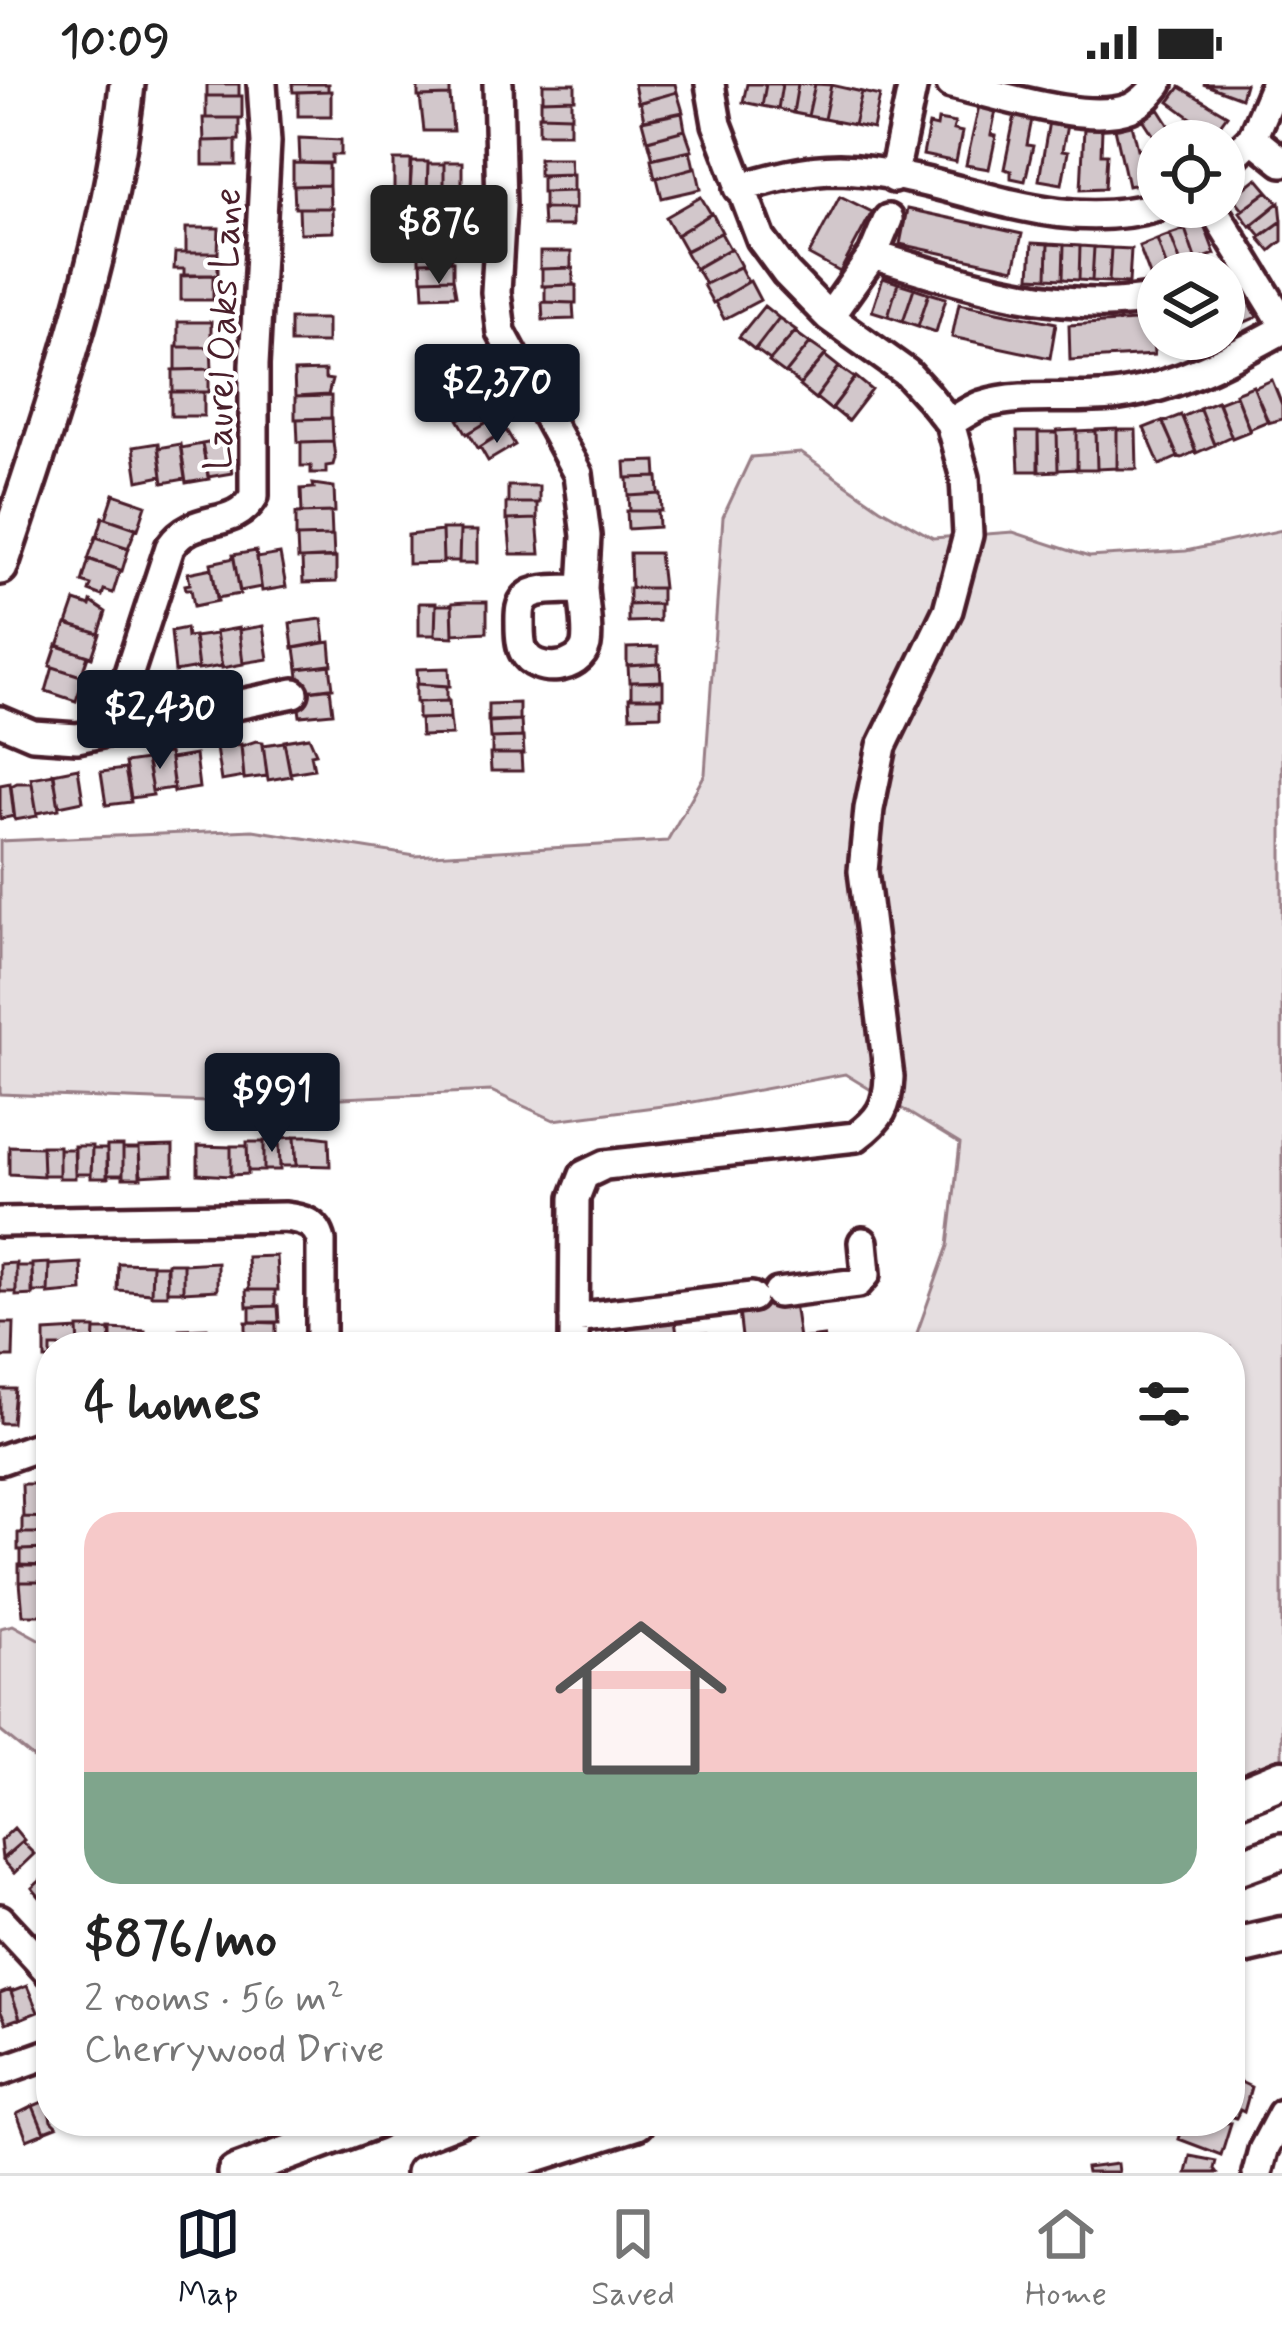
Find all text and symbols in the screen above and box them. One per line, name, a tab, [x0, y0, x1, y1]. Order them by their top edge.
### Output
text: 10:09	[60, 13, 170, 72]
map controls	[1137, 120, 1245, 360]
button: locate	[1137, 120, 1245, 228]
pin: $876	[368, 185, 510, 287]
street label: Laurel Oaks Lane	[194, 187, 255, 471]
text: $876	[398, 198, 480, 249]
button: layers	[1137, 252, 1245, 360]
pin: $2,370	[399, 344, 595, 446]
text: $2,370	[442, 357, 552, 408]
pin: $2,430	[62, 670, 258, 772]
text: $2,430	[104, 683, 216, 734]
pin: $991	[201, 1053, 343, 1155]
text: $991	[232, 1066, 312, 1117]
text: 4 homes	[84, 1371, 261, 1437]
icon: filters	[1131, 1371, 1197, 1437]
icon: home	[533, 1590, 749, 1806]
text: $876/mo	[84, 1908, 277, 1974]
text: 2 rooms · 56 m²	[84, 1974, 344, 2025]
text: Cherrywood Drive	[84, 2025, 385, 2076]
tab: Map	[175, 2201, 241, 2317]
tab: Saved	[591, 2201, 675, 2317]
tab: Home	[1025, 2201, 1107, 2317]

